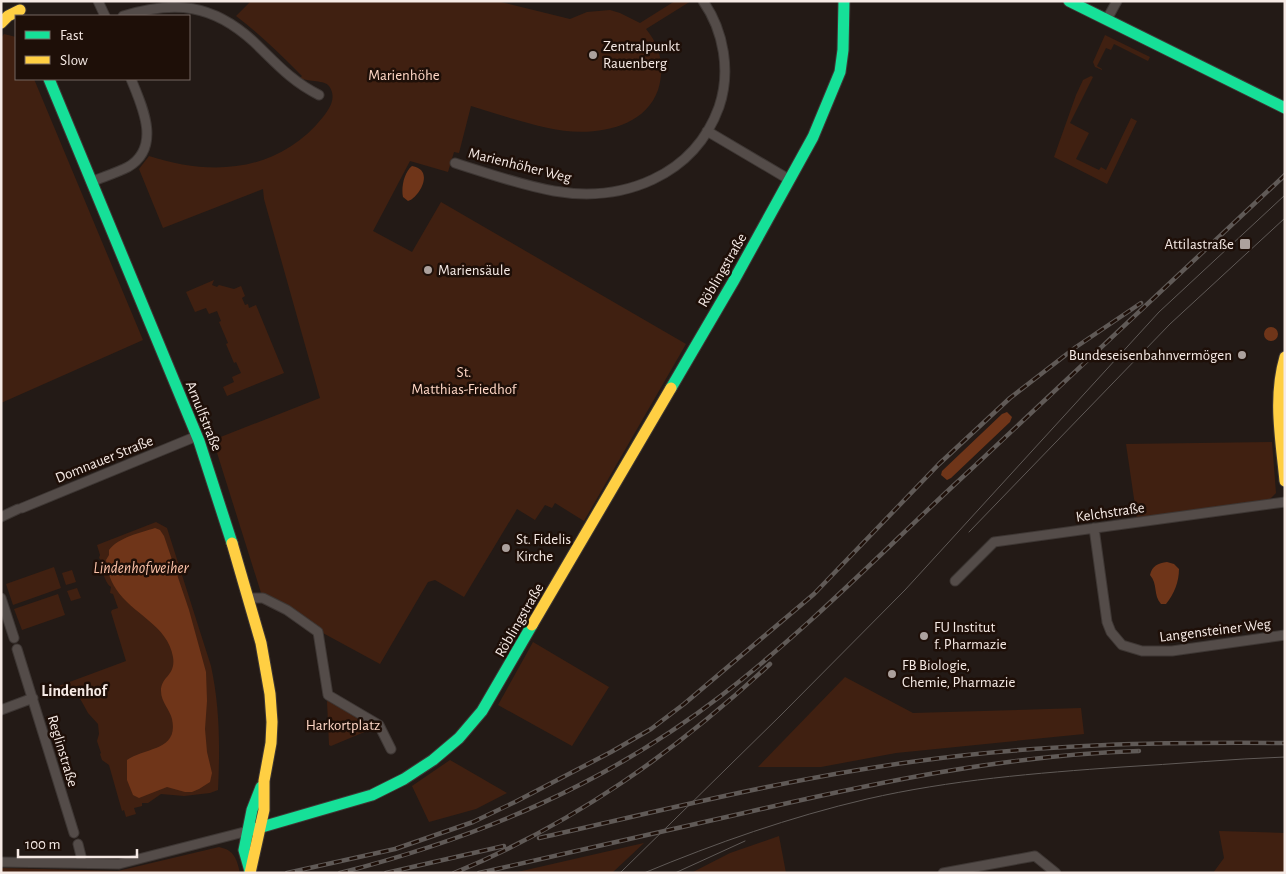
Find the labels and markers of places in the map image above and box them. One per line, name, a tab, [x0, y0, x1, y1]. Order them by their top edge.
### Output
place label: Zentralpunkt Rauenberg	[603, 39, 680, 71]
marker: Zentralpunkt Rauenberg	[587, 49, 599, 61]
place label: Attilastraße	[1165, 237, 1234, 252]
marker: Attilastraße	[1238, 237, 1252, 251]
place label: Mariensäule	[438, 263, 510, 278]
marker: Mariensäule	[422, 264, 434, 276]
place label: Bundeseisenbahnvermögen	[1069, 348, 1232, 363]
marker: Bundeseisenbahnvermögen	[1236, 349, 1248, 361]
place label: St. Fidelis Kirche	[516, 532, 571, 564]
marker: St. Fidelis Kirche	[500, 542, 512, 554]
place label: FU Institut f. Pharmazie	[934, 620, 1007, 652]
marker: FU Institut f. Pharmazie	[918, 630, 930, 642]
place label: FB Biologie, Chemie, Pharmazie	[902, 658, 1015, 690]
marker: FB Biologie, Chemie, Pharmazie	[886, 668, 898, 680]

